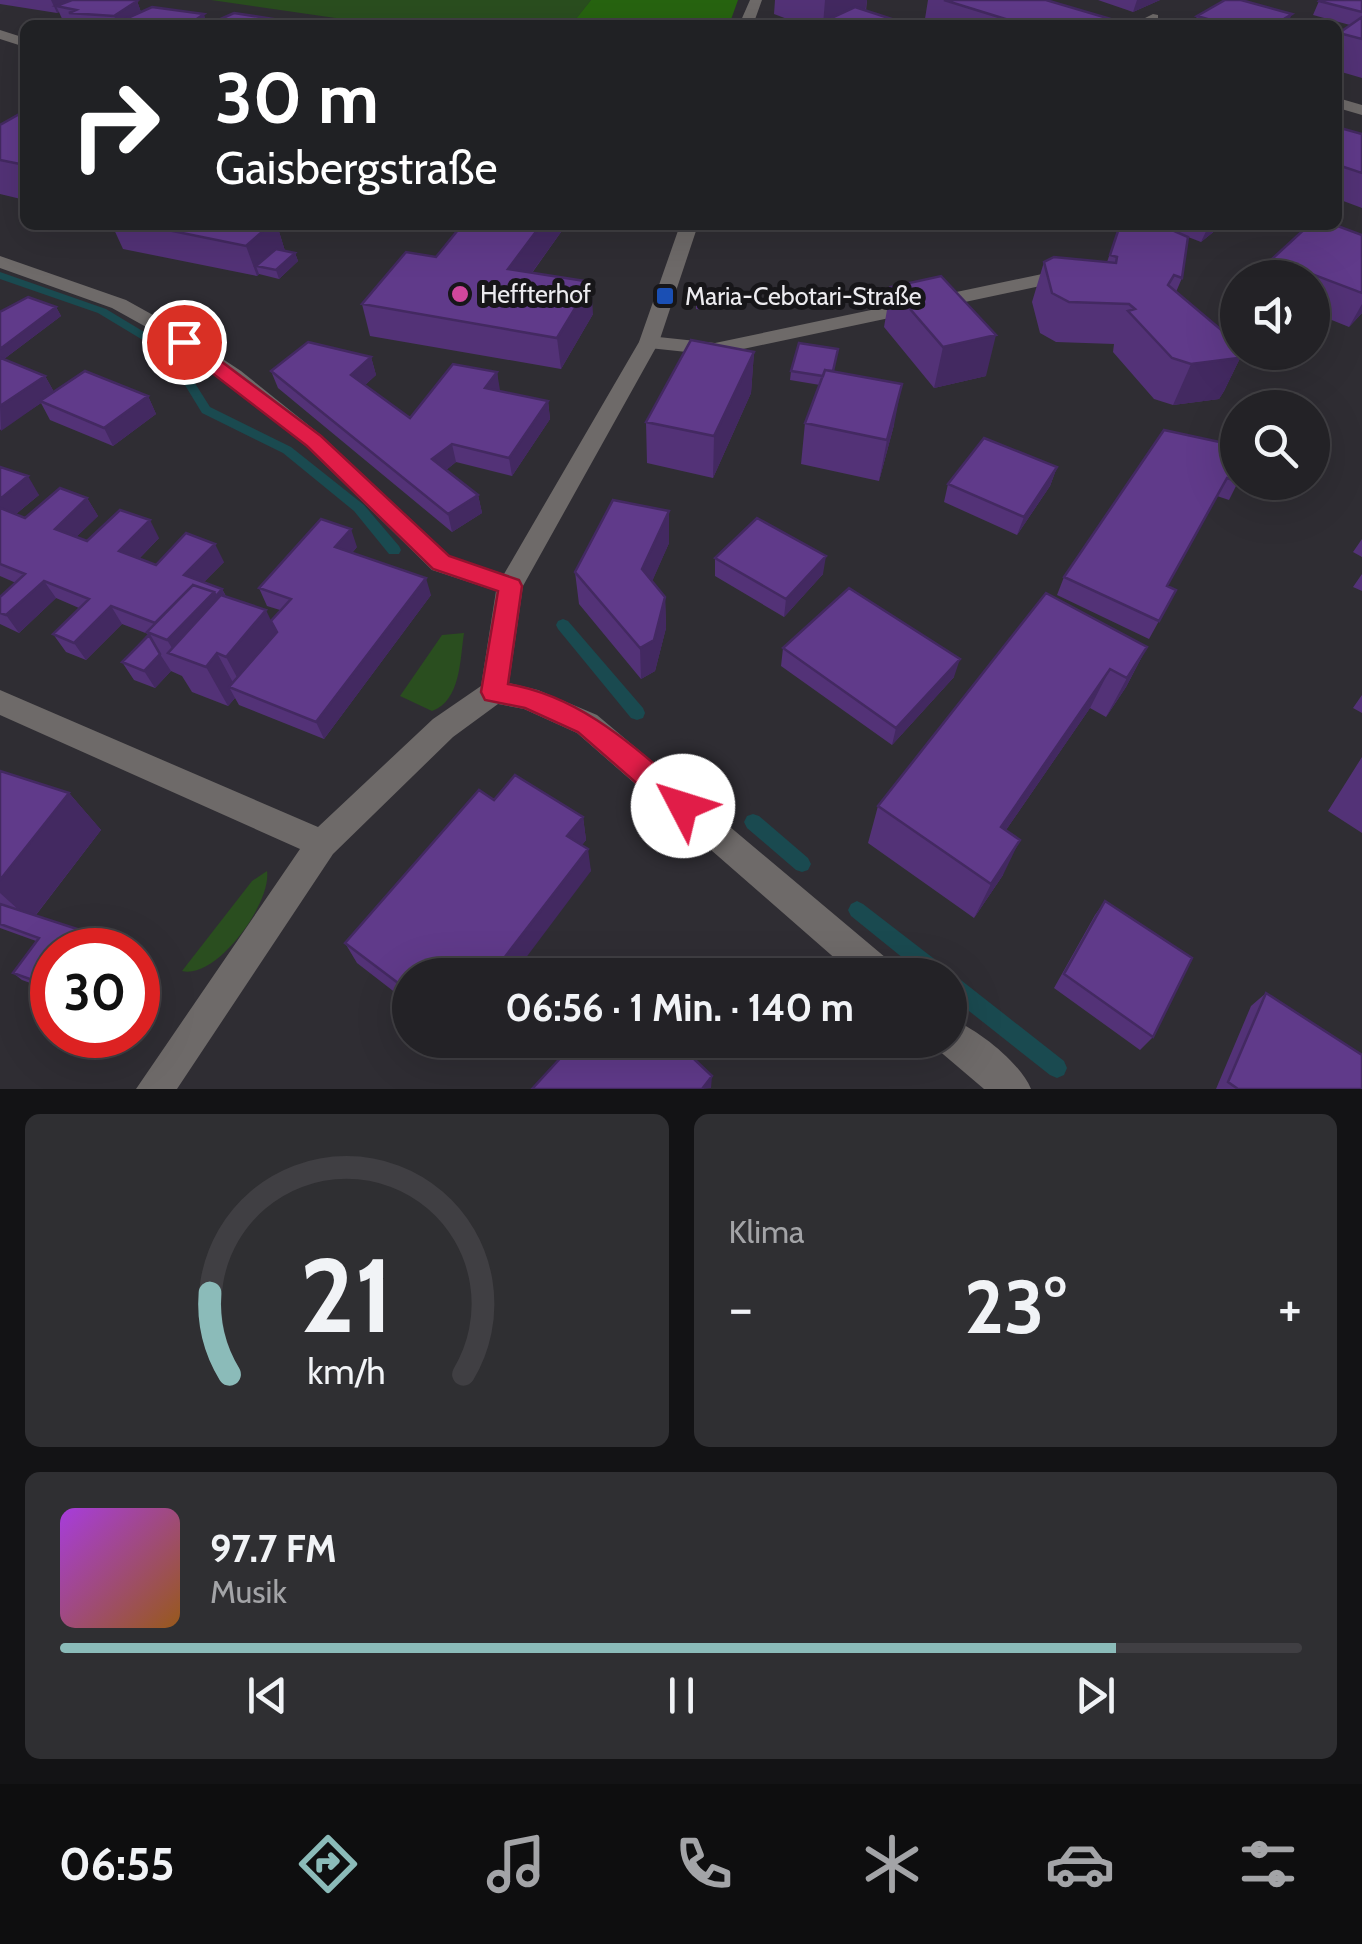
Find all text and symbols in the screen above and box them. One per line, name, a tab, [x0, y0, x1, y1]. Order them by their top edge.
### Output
text: 30 m	[215, 55, 379, 141]
icon: right	[50, 60, 180, 190]
text: Gaisbergstraße	[215, 141, 497, 195]
map controls	[1220, 260, 1330, 500]
button: sound	[1220, 260, 1330, 370]
place label: Heffterhof	[480, 279, 591, 309]
place label: Maria-Cebotari-Straße	[685, 281, 922, 311]
marker: Heffterhof	[449, 283, 471, 305]
marker: Maria-Cebotari-Straße	[654, 285, 676, 307]
pin	[142, 300, 227, 385]
icon: arrive	[157, 315, 212, 370]
button: search	[1220, 390, 1330, 500]
position arrow	[631, 754, 735, 858]
speed limit sign: 30	[30, 928, 160, 1058]
text: 06:56 · 1 Min. · 140 m	[505, 984, 854, 1031]
text: Klima	[729, 1212, 804, 1251]
text: 21	[300, 1232, 393, 1358]
text: 23°	[964, 1261, 1066, 1352]
text: −	[729, 1274, 753, 1341]
text: +	[1278, 1274, 1302, 1341]
text: km/h	[308, 1350, 386, 1393]
text: 97.7 FM	[210, 1525, 337, 1572]
text: Musik	[210, 1572, 287, 1611]
icon: previous	[240, 1668, 295, 1723]
icon: pause	[654, 1668, 709, 1723]
icon: next	[1068, 1668, 1123, 1723]
icon: directions	[293, 1829, 363, 1899]
icon: music	[481, 1829, 551, 1899]
icon: phone	[669, 1829, 739, 1899]
icon: climate	[857, 1829, 927, 1899]
icon: car	[1045, 1829, 1115, 1899]
icon: filters	[1233, 1829, 1303, 1899]
text: 06:55	[59, 1837, 174, 1891]

